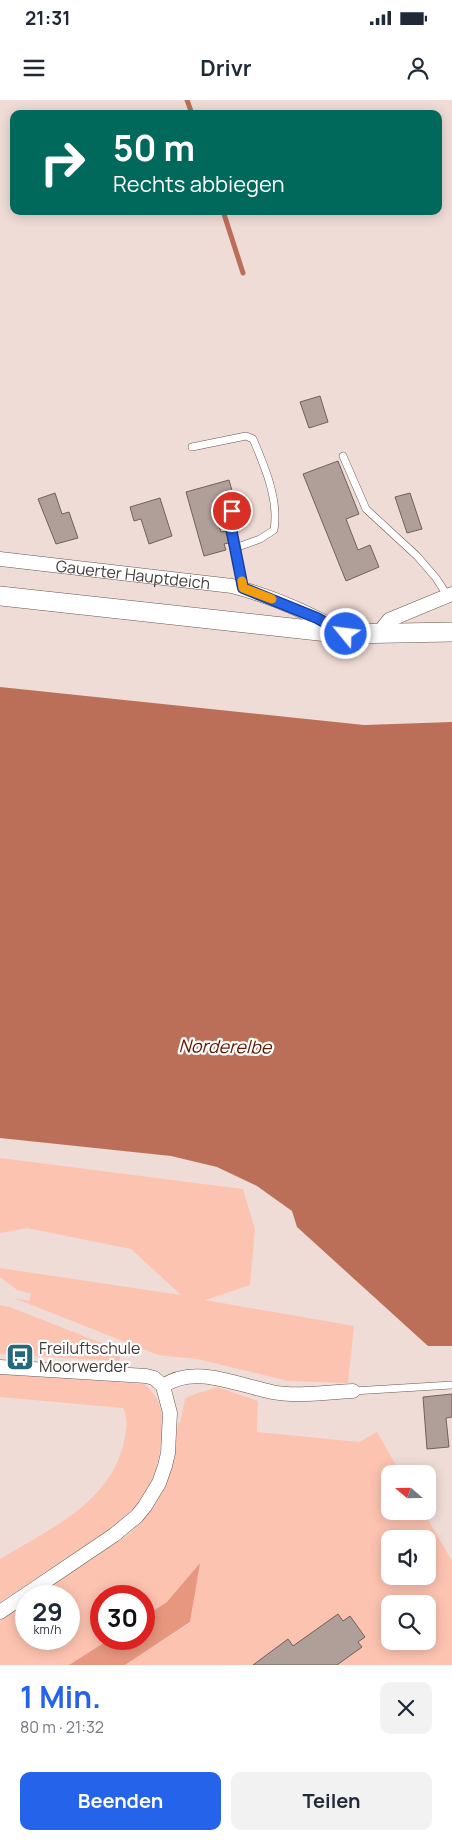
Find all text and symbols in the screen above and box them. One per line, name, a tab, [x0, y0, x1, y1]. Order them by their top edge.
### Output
text: 21:31	[25, 5, 71, 31]
text: Drivr	[200, 53, 252, 83]
icon: menu	[20, 54, 48, 82]
icon: person	[404, 54, 432, 82]
text: 50 m	[113, 124, 195, 172]
icon: right	[30, 130, 95, 195]
text: Rechts abbiegen	[113, 169, 285, 199]
pin	[211, 490, 253, 532]
icon: arrive	[218, 497, 246, 525]
street label: Gauerter Hauptdeich	[55, 555, 211, 594]
position arrow	[319, 607, 371, 659]
water label: Norderelbe	[178, 1033, 273, 1059]
place label: Freiluftschule Moorwerder	[39, 1337, 140, 1377]
bus stop icon: Freiluftschule Moorwerder	[5, 1342, 35, 1372]
north arrow	[381, 1465, 436, 1520]
map controls	[381, 1465, 436, 1650]
button: sound	[381, 1530, 436, 1585]
speed limit sign: 30	[90, 1585, 155, 1650]
text: 29	[32, 1594, 63, 1629]
button: search	[381, 1595, 436, 1650]
text: km/h	[34, 1621, 61, 1638]
text: 1 Min.	[20, 1676, 101, 1717]
button: close	[380, 1682, 432, 1734]
text: 80 m · 21:32	[20, 1716, 104, 1738]
button: Beenden	[20, 1772, 221, 1830]
button: Teilen	[231, 1772, 432, 1830]

